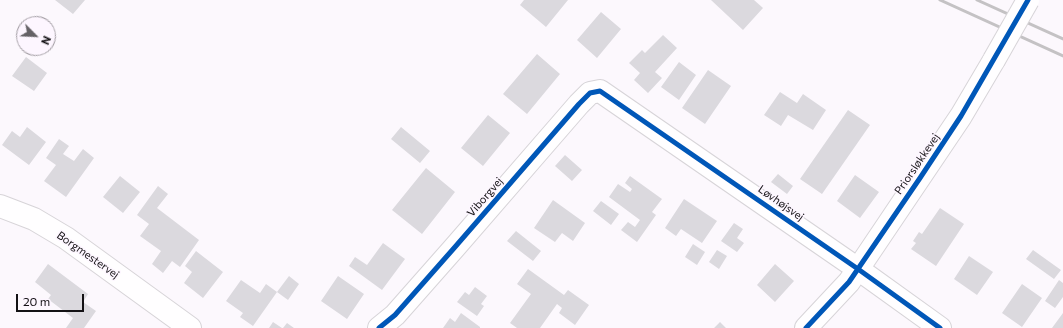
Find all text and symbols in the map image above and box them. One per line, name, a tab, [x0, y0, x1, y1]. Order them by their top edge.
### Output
north arrow	[16, 16, 56, 56]
text: N	[39, 34, 54, 47]
street label: Priorsløkkevej	[892, 131, 942, 197]
street label: Viborgvej	[464, 175, 506, 219]
street label: Løvhøjsvej	[756, 182, 806, 224]
street label: Borgmestervej	[54, 229, 122, 281]
scale bar	[18, 286, 86, 312]
text: 20 m	[23, 294, 50, 308]

